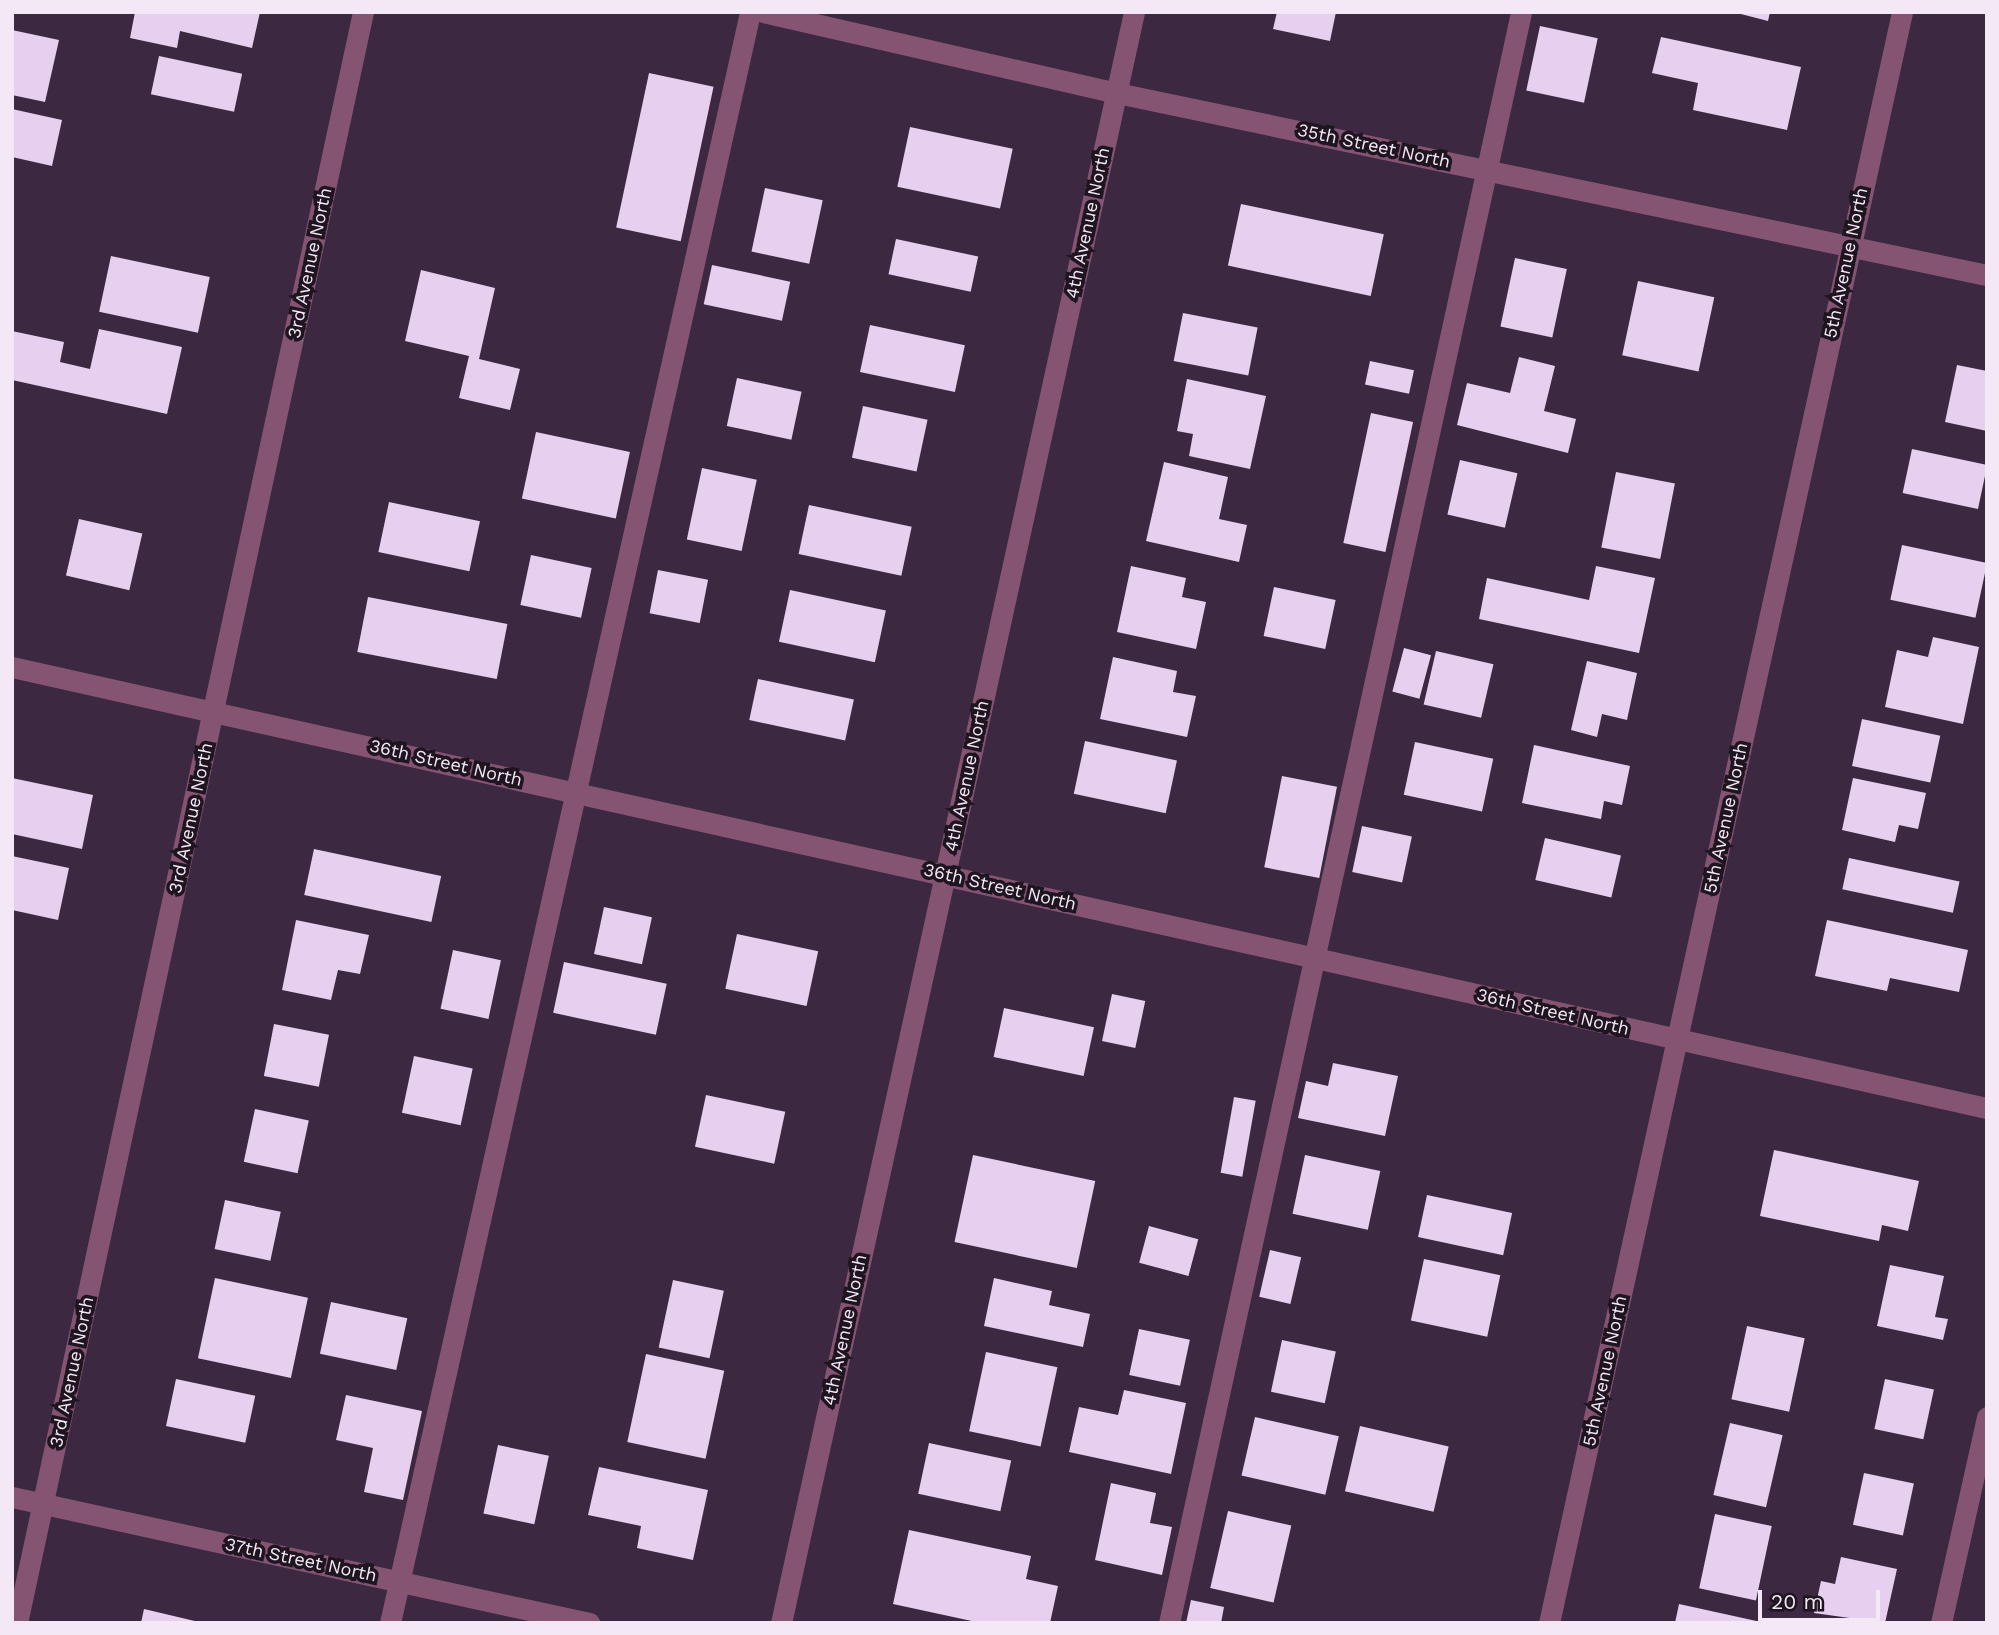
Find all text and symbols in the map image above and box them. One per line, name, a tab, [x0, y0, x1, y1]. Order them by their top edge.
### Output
street label: 35th Street North	[1296, 119, 1452, 173]
street label: 4th Avenue North	[1061, 145, 1115, 301]
street label: 3rd Avenue North	[283, 185, 337, 341]
street label: 5th Avenue North	[1819, 185, 1873, 341]
street label: 4th Avenue North	[940, 698, 994, 854]
street label: 36th Street North	[368, 735, 524, 791]
street label: 3rd Avenue North	[164, 740, 218, 896]
street label: 5th Avenue North	[1699, 740, 1753, 896]
street label: 36th Street North	[922, 859, 1078, 915]
street label: 36th Street North	[1475, 984, 1631, 1040]
street label: 4th Avenue North	[818, 1252, 872, 1408]
street label: 5th Avenue North	[1578, 1293, 1632, 1449]
street label: 3rd Avenue North	[45, 1294, 99, 1450]
street label: 37th Street North	[223, 1533, 379, 1587]
scale bar	[1761, 1576, 1884, 1620]
text: 20 m	[1771, 1589, 1823, 1614]

